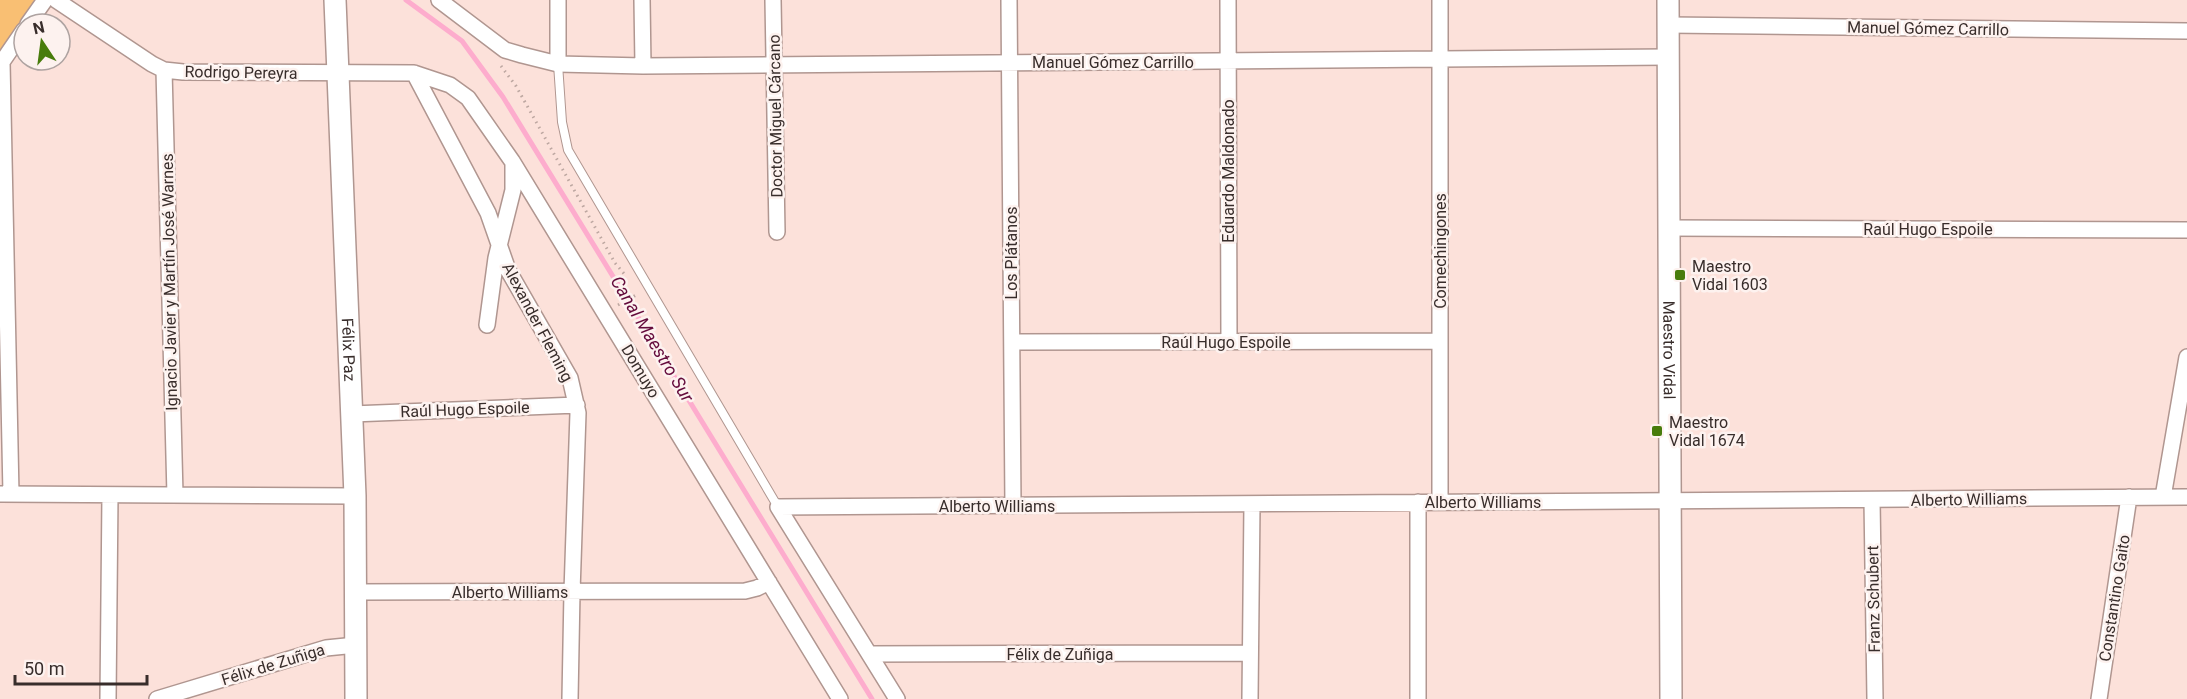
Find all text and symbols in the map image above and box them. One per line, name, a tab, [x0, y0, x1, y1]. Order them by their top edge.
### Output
north arrow	[12, 12, 72, 72]
text: N	[31, 17, 46, 38]
street label: Manuel Gómez Carrillo	[1847, 18, 2009, 39]
street label: Doctor Miguel Cárcano	[765, 34, 786, 198]
street label: Manuel Gómez Carrillo	[1032, 53, 1194, 72]
street label: Rodrigo Pereyra	[184, 62, 298, 83]
street label: Eduardo Maldonado	[1219, 99, 1238, 243]
street label: Ignacio Javier y Martín José Warnes	[158, 153, 181, 411]
street label: Comechingones	[1431, 193, 1450, 309]
street label: Los Plátanos	[1002, 207, 1021, 299]
street label: Raúl Hugo Espoile	[1863, 220, 1993, 239]
place label: Maestro Vidal 1603	[1692, 257, 1768, 294]
street label: Alexander Fleming	[498, 259, 577, 385]
marker: Maestro Vidal 1603	[1673, 268, 1687, 282]
water label: Canal Maestro Sur	[606, 272, 699, 407]
street label: Maestro Vidal	[1659, 301, 1679, 399]
street label: Félix Paz	[338, 318, 359, 382]
street label: Raúl Hugo Espoile	[1161, 333, 1291, 352]
street label: Domuyo	[617, 341, 664, 401]
street label: Raúl Hugo Espoile	[400, 398, 530, 421]
place label: Maestro Vidal 1674	[1669, 413, 1745, 450]
marker: Maestro Vidal 1674	[1650, 424, 1664, 438]
street label: Alberto Williams	[1911, 489, 2027, 510]
street label: Alberto Williams	[1425, 493, 1541, 512]
street label: Alberto Williams	[939, 497, 1055, 516]
street label: Constantino Gaito	[2095, 533, 2134, 663]
street label: Franz Schubert	[1863, 545, 1884, 653]
street label: Alberto Williams	[452, 583, 568, 602]
street label: Félix de Zuñiga	[219, 640, 327, 689]
street label: Félix de Zuñiga	[1007, 645, 1114, 664]
scale bar	[15, 648, 147, 686]
text: 50 m	[24, 658, 64, 679]

